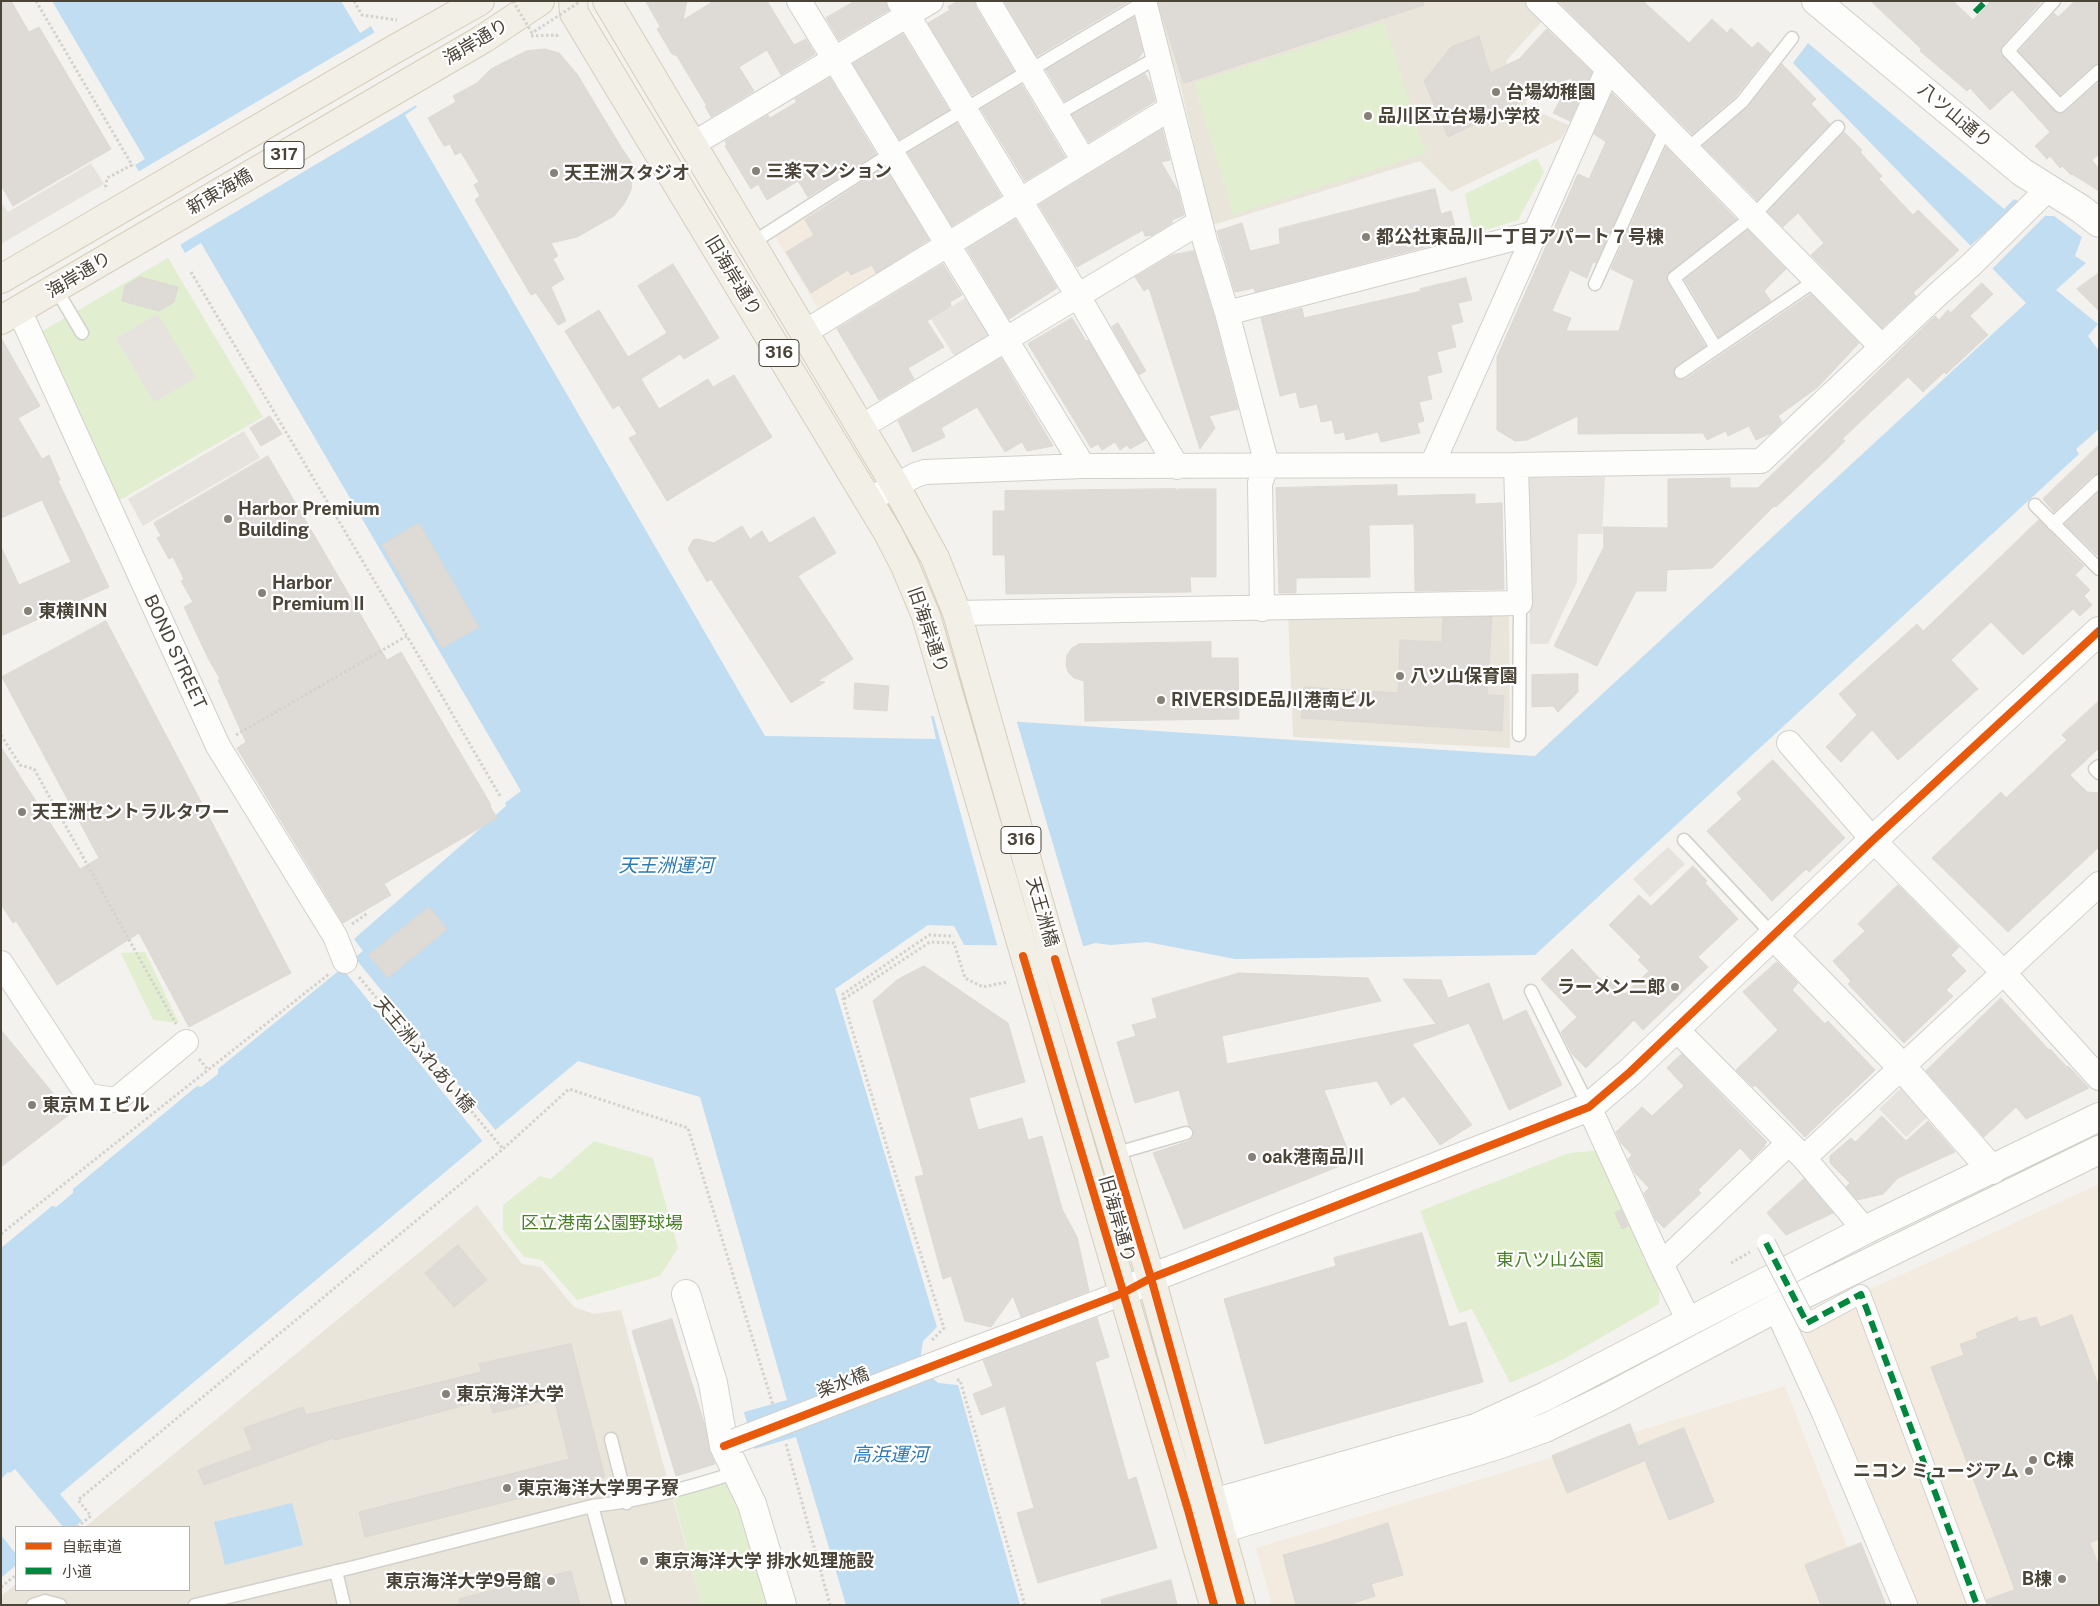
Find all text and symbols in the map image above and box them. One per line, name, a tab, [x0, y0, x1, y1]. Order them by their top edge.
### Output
street label: 海岸通り	[440, 14, 512, 70]
street label: 八ツ山通り	[1914, 79, 1996, 153]
place label: 台場幼稚園	[1506, 81, 1596, 103]
marker: 台場幼稚園	[1490, 86, 1502, 98]
place label: 品川区立台場小学校	[1378, 105, 1540, 127]
marker: 品川区立台場小学校	[1362, 110, 1374, 122]
road number: 317	[264, 142, 304, 168]
place label: 三楽マンション	[766, 160, 892, 182]
place label: 天王洲スタジオ	[564, 162, 690, 184]
street label: 新東海橋	[183, 165, 257, 219]
marker: 三楽マンション	[750, 165, 762, 177]
marker: 天王洲スタジオ	[548, 167, 560, 179]
place label: 都公社東品川一丁目アパート７号棟	[1376, 226, 1664, 248]
marker: 都公社東品川一丁目アパート７号棟	[1360, 231, 1372, 243]
street label: 旧海岸通り	[701, 232, 765, 320]
street label: 海岸通り	[43, 247, 115, 303]
road number: 316	[759, 339, 799, 366]
place label: Harbor Premium Building	[238, 498, 380, 540]
marker: Harbor Premium Building	[222, 513, 234, 525]
place label: Harbor Premium II	[272, 572, 364, 614]
street label: 旧海岸通り	[903, 584, 953, 676]
marker: Harbor Premium II	[256, 587, 268, 599]
street label: BOND STREET	[139, 591, 211, 713]
place label: 東横INN	[38, 600, 108, 622]
marker: 東横INN	[22, 605, 34, 617]
place label: 八ツ山保育園	[1410, 665, 1518, 687]
marker: 八ツ山保育園	[1394, 670, 1406, 682]
place label: RIVERSIDE品川港南ビル	[1171, 689, 1376, 711]
marker: RIVERSIDE品川港南ビル	[1155, 694, 1167, 706]
place label: 天王洲セントラルタワー	[32, 801, 230, 823]
marker: 天王洲セントラルタワー	[16, 806, 28, 818]
road number: 316	[1001, 826, 1041, 854]
water label: 天王洲運河	[619, 855, 713, 877]
street label: 天王洲橋	[1022, 874, 1062, 950]
place label: ラーメン二郎	[1557, 976, 1665, 998]
marker: ラーメン二郎	[1669, 981, 1681, 993]
street label: 天王洲ふれあい橋	[369, 993, 479, 1117]
place label: 東京ＭＩビル	[42, 1094, 150, 1116]
marker: 東京ＭＩビル	[26, 1099, 38, 1111]
place label: oak港南品川	[1262, 1146, 1365, 1168]
marker: oak港南品川	[1246, 1151, 1258, 1163]
street label: 旧海岸通り	[1094, 1173, 1140, 1265]
park label: 区立港南公園野球場	[521, 1212, 683, 1234]
park label: 東八ツ山公園	[1496, 1249, 1604, 1271]
street label: 楽水橋	[814, 1363, 872, 1403]
place label: 東京海洋大学	[456, 1383, 564, 1405]
marker: 東京海洋大学	[440, 1388, 452, 1400]
water label: 高浜運河	[852, 1444, 928, 1466]
place label: C棟	[2043, 1449, 2074, 1471]
marker: C棟	[2027, 1454, 2039, 1466]
place label: ニコン ミュージアム	[1853, 1460, 2019, 1482]
marker: ニコン ミュージアム	[2023, 1465, 2035, 1477]
place label: 東京海洋大学男子寮	[517, 1477, 679, 1499]
marker: 東京海洋大学男子寮	[501, 1482, 513, 1494]
legend	[15, 1526, 190, 1591]
text: 自転車道	[62, 1538, 122, 1555]
place label: 東京海洋大学 排水処理施設	[654, 1550, 874, 1572]
marker: 東京海洋大学 排水処理施設	[638, 1555, 650, 1567]
text: 小道	[62, 1563, 92, 1580]
place label: B棟	[2022, 1568, 2052, 1590]
place label: 東京海洋大学9号館	[385, 1570, 541, 1592]
marker: B棟	[2056, 1573, 2068, 1585]
marker: 東京海洋大学9号館	[545, 1575, 557, 1587]

